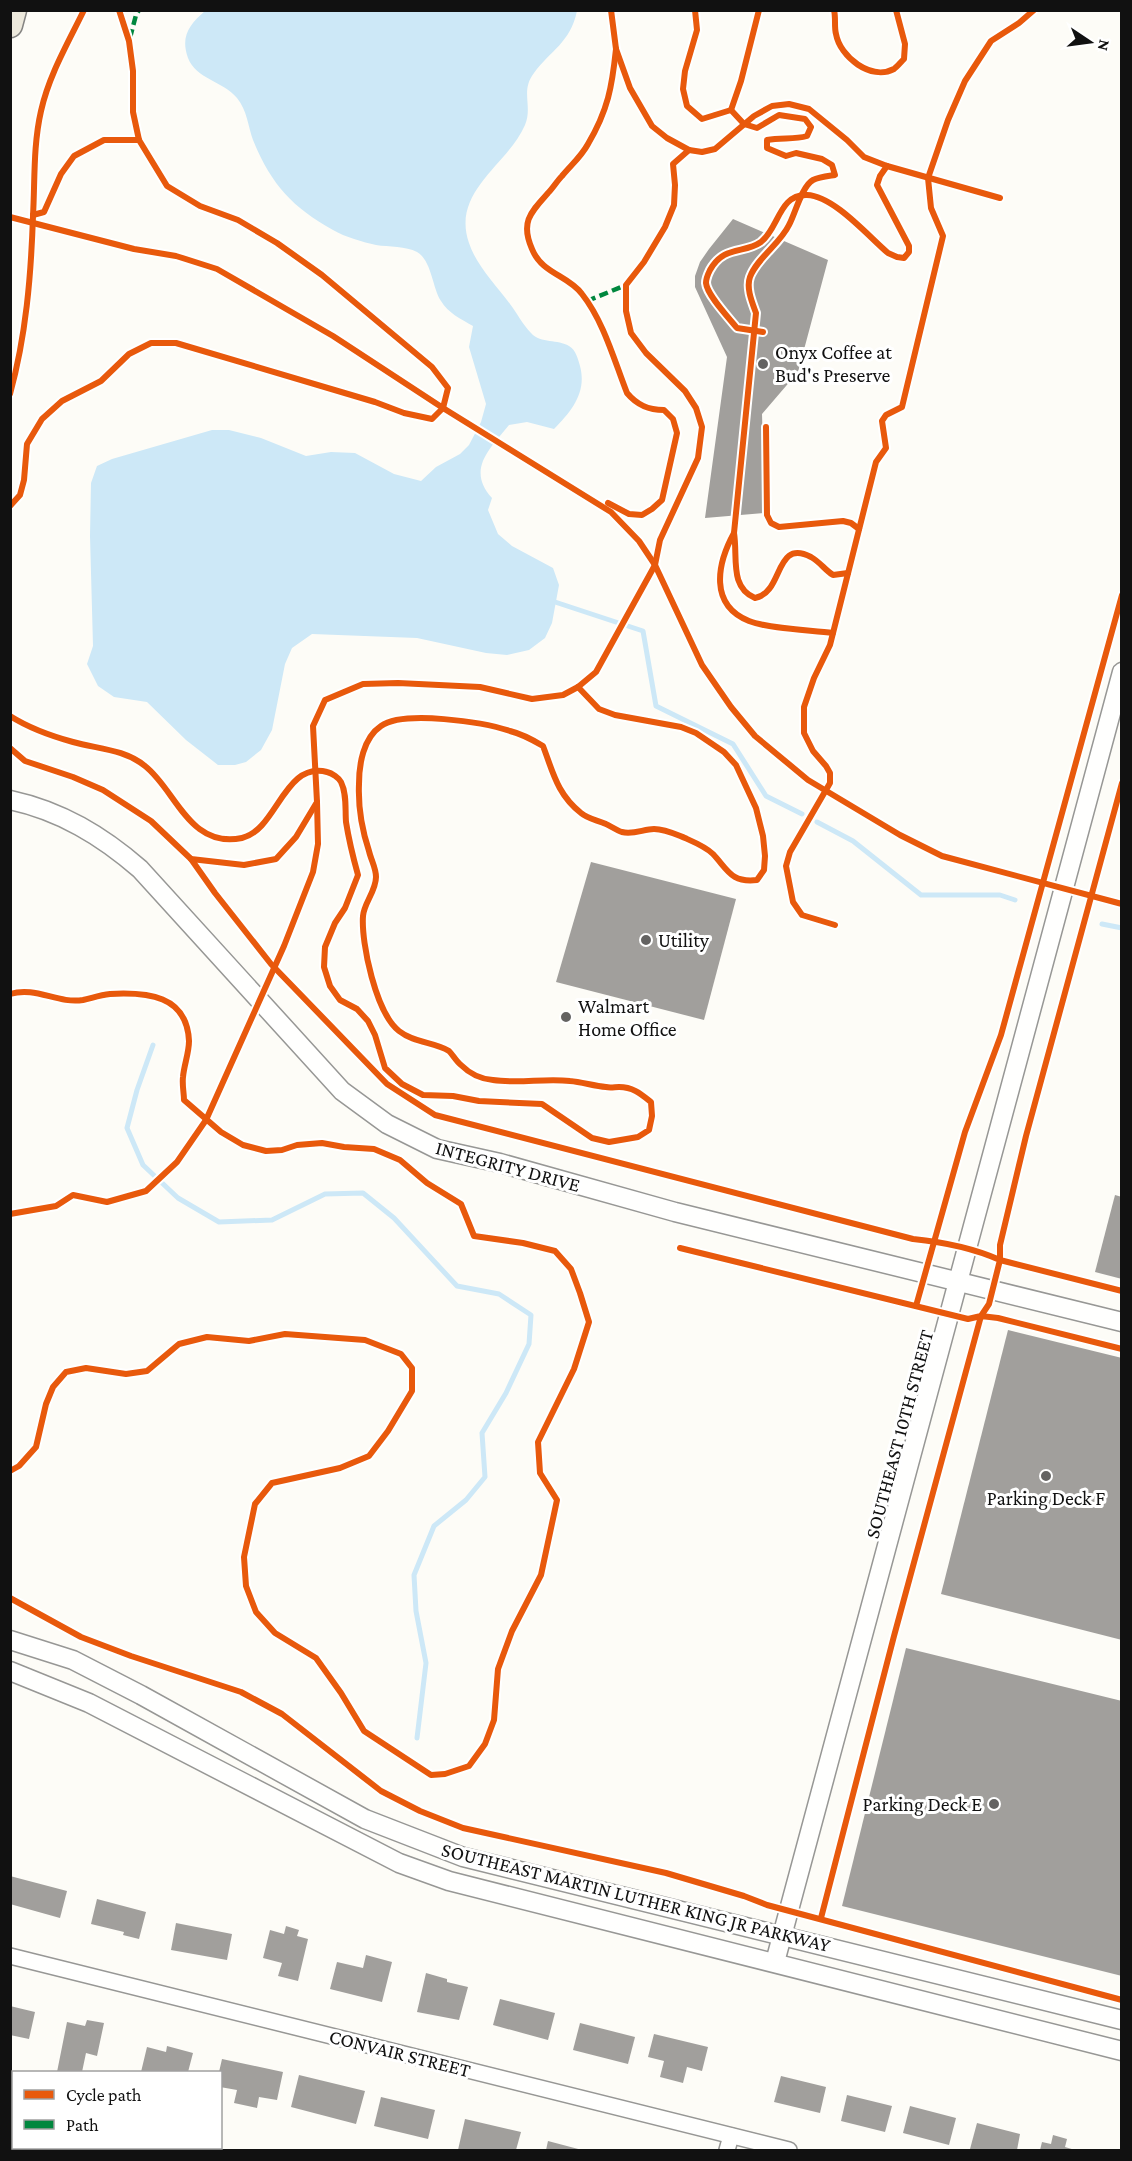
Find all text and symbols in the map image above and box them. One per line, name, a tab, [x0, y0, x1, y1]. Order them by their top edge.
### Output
north arrow	[1060, 12, 1120, 72]
text: N	[1095, 38, 1114, 53]
place label: Onyx Coffee at Bud's Preserve	[775, 341, 892, 386]
marker: Onyx Coffee at Bud's Preserve	[756, 357, 770, 371]
place label: Utility	[658, 929, 710, 952]
marker: Utility	[639, 933, 653, 947]
place label: Walmart Home Office	[578, 995, 677, 1040]
marker: Walmart Home Office	[559, 1010, 573, 1024]
street label: INTEGRITY DRIVE	[433, 1136, 583, 1196]
street label: SOUTHEAST 10TH STREET	[861, 1327, 937, 1541]
marker: Parking Deck F	[1039, 1469, 1053, 1483]
place label: Parking Deck F	[987, 1487, 1105, 1510]
place label: Parking Deck E	[863, 1793, 982, 1816]
marker: Parking Deck E	[987, 1797, 1001, 1811]
street label: SOUTHEAST MARTIN LUTHER KING JR PARKWAY	[439, 1838, 833, 1957]
street label: CONVAIR STREET	[327, 2025, 473, 2081]
legend	[12, 2071, 222, 2149]
text: Cycle path	[66, 2085, 142, 2105]
text: Path	[66, 2115, 99, 2135]

